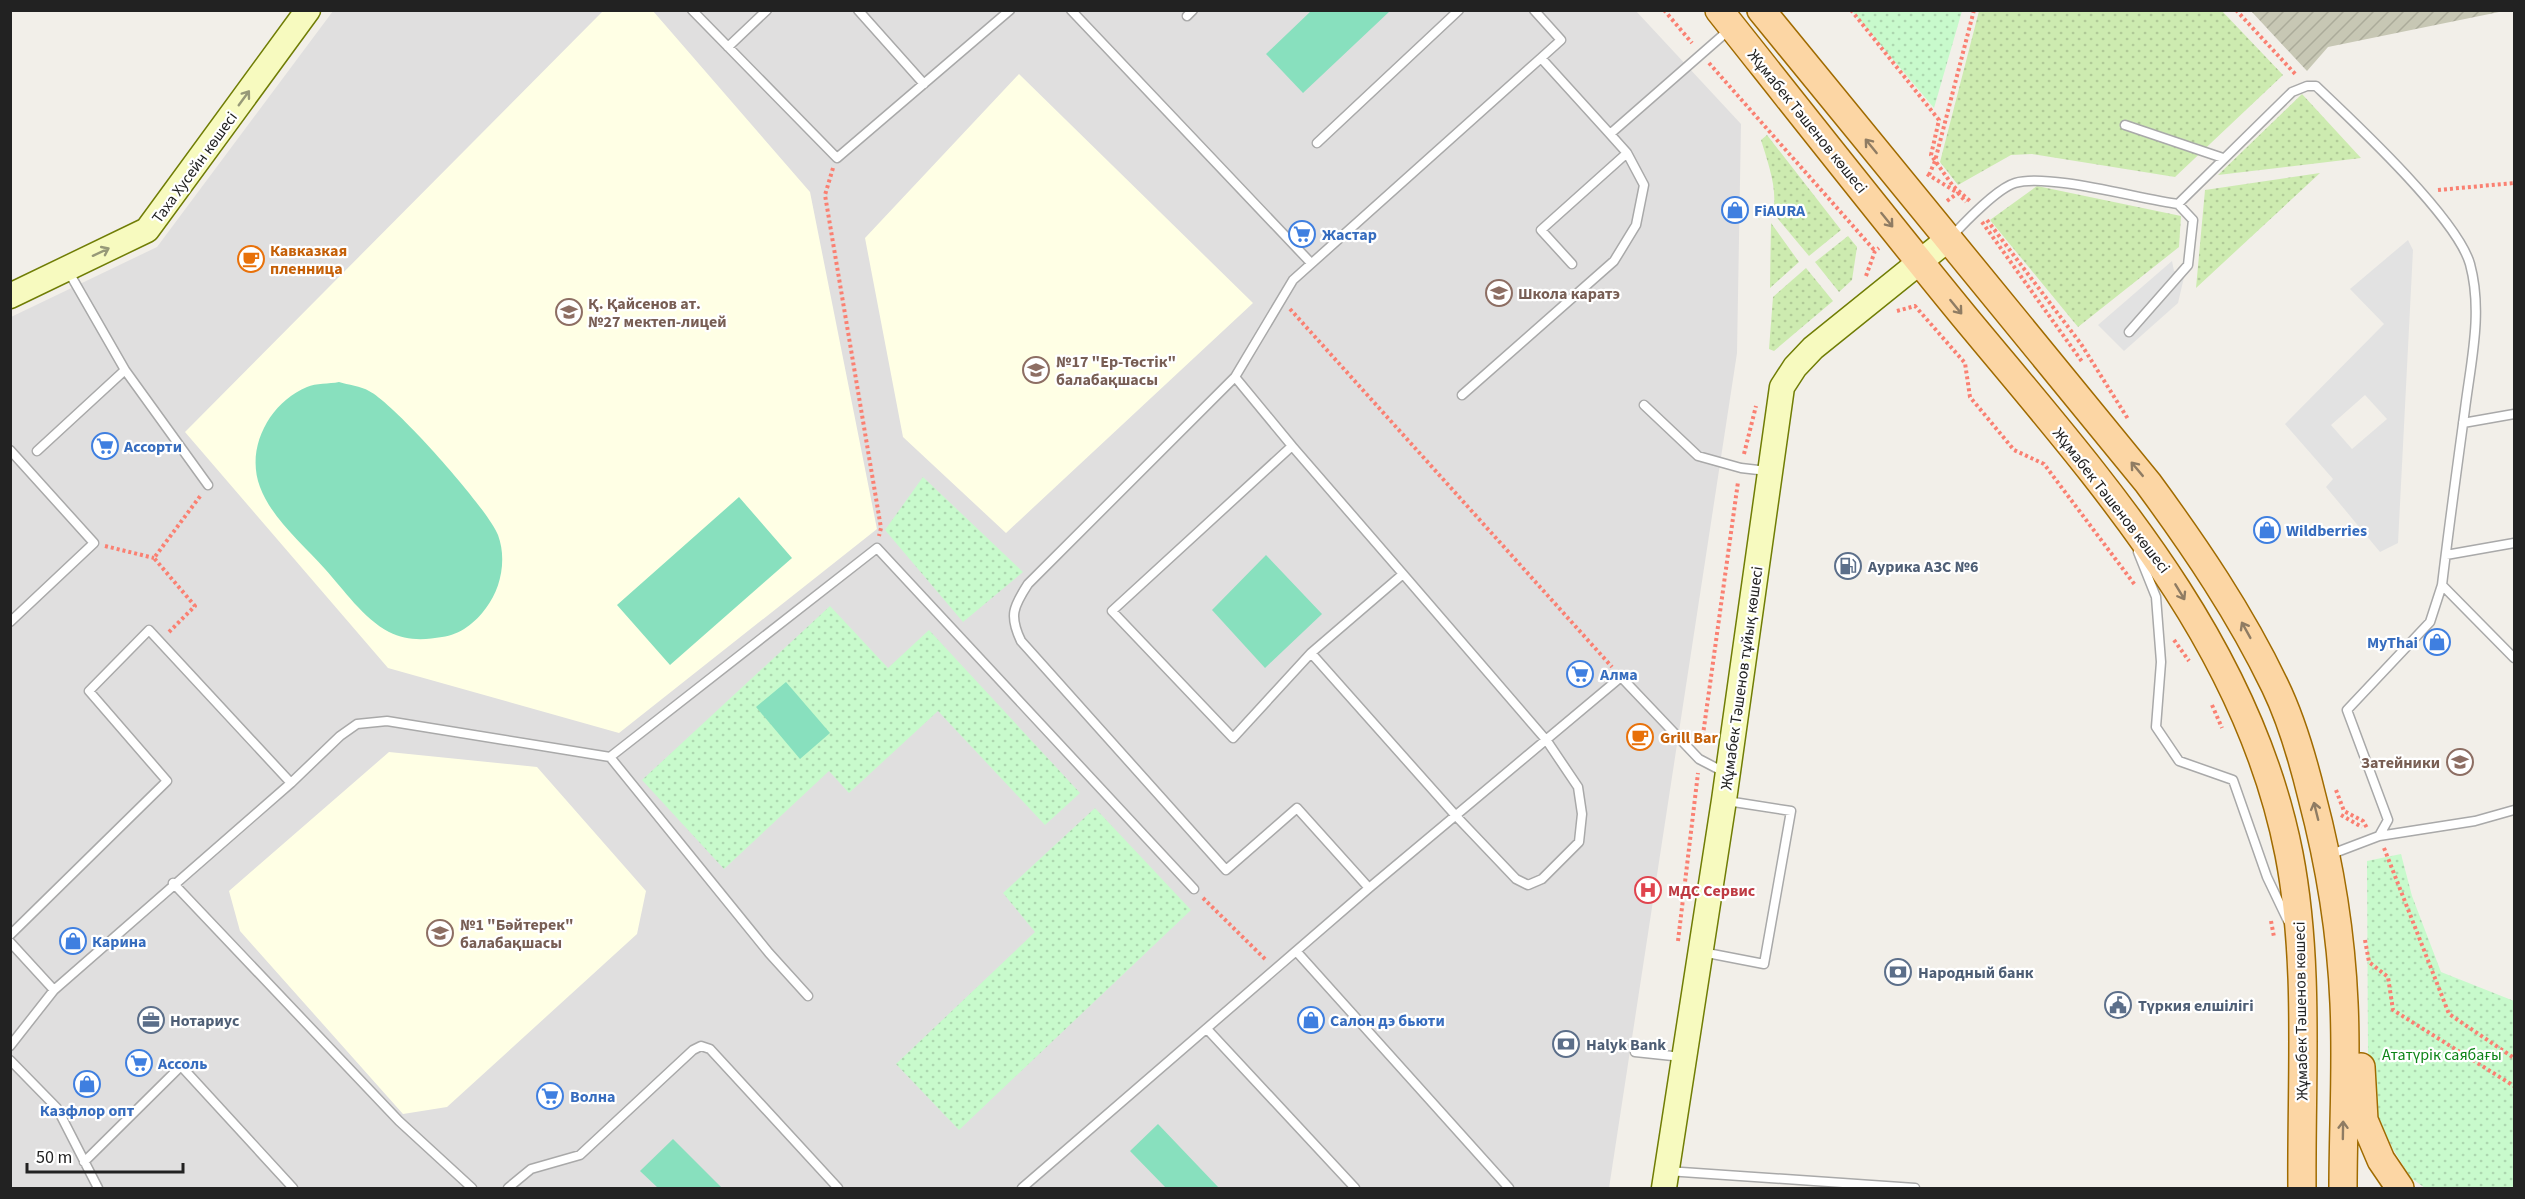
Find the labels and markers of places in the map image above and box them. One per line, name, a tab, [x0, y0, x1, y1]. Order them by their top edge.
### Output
shop icon: FiAURA	[1720, 195, 1750, 225]
place label: FiAURA	[1754, 200, 1806, 222]
supermarket icon: Жастар	[1287, 219, 1317, 249]
place label: Жастар	[1322, 224, 1377, 246]
place label: Кавказкая пленница	[270, 240, 347, 280]
cafe icon: Кавказкая пленница	[236, 244, 266, 274]
school or university icon: Школа каратэ	[1484, 278, 1514, 308]
place label: Школа каратэ	[1518, 283, 1620, 305]
place label: Қ. Қайсенов ат. №27 мектеп-лицей	[588, 293, 727, 333]
school or university icon: Қ. Қайсенов ат. №27 мектеп-лицей	[554, 297, 584, 327]
place label: №17 "Ер-Төстік" балабақшасы	[1056, 351, 1176, 391]
school or university icon: №17 "Ер-Төстік" балабақшасы	[1021, 355, 1051, 385]
supermarket icon: Ассорти	[90, 431, 120, 461]
place label: Ассорти	[123, 436, 182, 458]
shop icon: Wildberries	[2252, 515, 2282, 545]
place label: Wildberries	[2286, 520, 2367, 542]
fuel station icon: Аурика АЗС №6	[1833, 551, 1863, 581]
place label: Аурика АЗС №6	[1867, 556, 1978, 578]
shop icon: MyThai	[2422, 627, 2452, 657]
place label: MyThai	[2367, 632, 2418, 654]
supermarket icon: Алма	[1565, 659, 1595, 689]
place label: Алма	[1599, 664, 1638, 686]
cafe icon: Grill Bar	[1625, 722, 1655, 752]
place label: Grill Bar	[1660, 727, 1718, 749]
school or university icon: Затейники	[2445, 747, 2475, 777]
place label: Затейники	[2361, 752, 2440, 774]
hospital icon: МДС Сервис	[1633, 875, 1663, 905]
place label: МДС Сервис	[1668, 880, 1756, 902]
place label: №1 "Бәйтерек" балабақшасы	[460, 914, 574, 954]
school or university icon: №1 "Бәйтерек" балабақшасы	[425, 918, 455, 948]
shop icon: Карина	[58, 926, 88, 956]
place label: Карина	[92, 931, 147, 953]
bank icon: Народный банк	[1883, 957, 1913, 987]
place label: Народный банк	[1918, 962, 2034, 984]
public building icon: Түркия елшілігі	[2103, 990, 2133, 1020]
place label: Түркия елшілігі	[2138, 995, 2254, 1017]
office icon: Нотариус	[136, 1005, 166, 1035]
shop icon: Салон дэ бьюти	[1296, 1005, 1326, 1035]
place label: Нотариус	[170, 1010, 240, 1032]
place label: Салон дэ бьюти	[1330, 1010, 1445, 1032]
bank icon: Halyk Bank	[1551, 1029, 1581, 1059]
place label: Halyk Bank	[1586, 1034, 1666, 1056]
supermarket icon: Ассоль	[124, 1048, 154, 1078]
place label: Ассоль	[157, 1053, 208, 1075]
shop icon: Казфлор опт	[72, 1069, 102, 1099]
supermarket icon: Волна	[535, 1081, 565, 1111]
place label: Волна	[570, 1086, 615, 1108]
place label: Казфлор опт	[40, 1100, 134, 1122]

